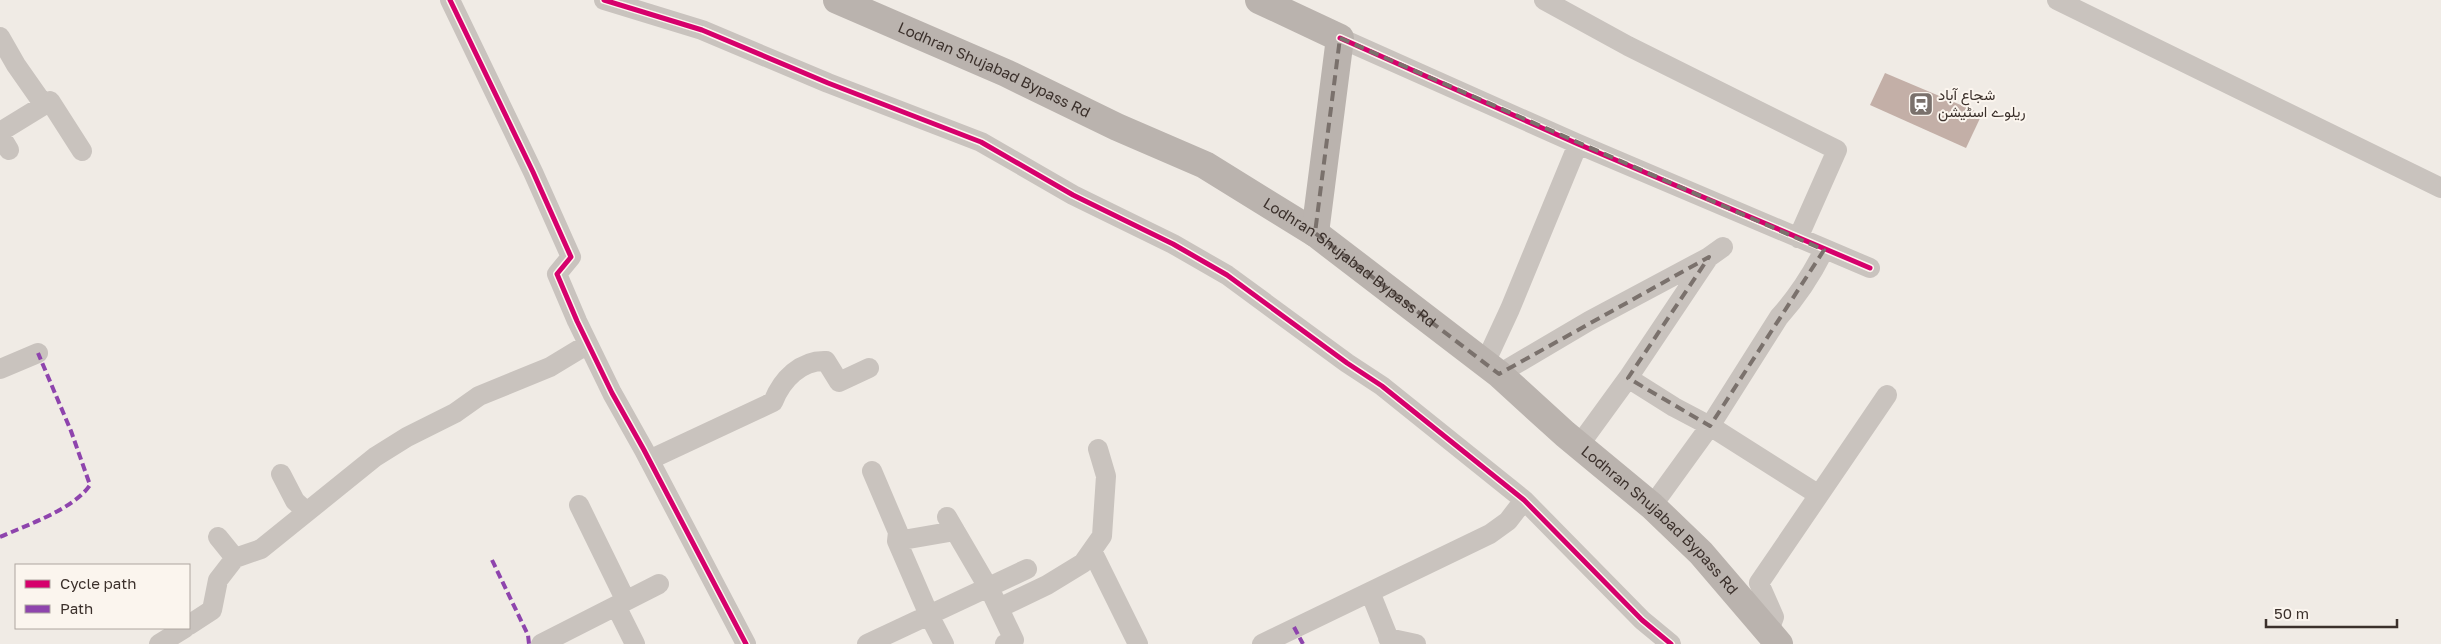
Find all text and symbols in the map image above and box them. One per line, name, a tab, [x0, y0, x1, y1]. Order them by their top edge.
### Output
street label: Lodhran Shujabad Bypass Rd	[896, 18, 1094, 121]
place label: شجاع آباد ریلوے اسٹیشن	[1938, 85, 2026, 122]
station icon: شجاع آباد ریلوے اسٹیشن	[1908, 91, 1934, 117]
street label: Lodhran Shujabad Bypass Rd	[1260, 193, 1440, 331]
street label: Lodhran Shujabad Bypass Rd	[1578, 441, 1742, 598]
legend	[15, 564, 190, 629]
text: Cycle path	[60, 574, 136, 592]
scale bar	[2266, 596, 2397, 628]
text: Path	[60, 599, 93, 617]
text: 50 m	[2274, 604, 2309, 622]

